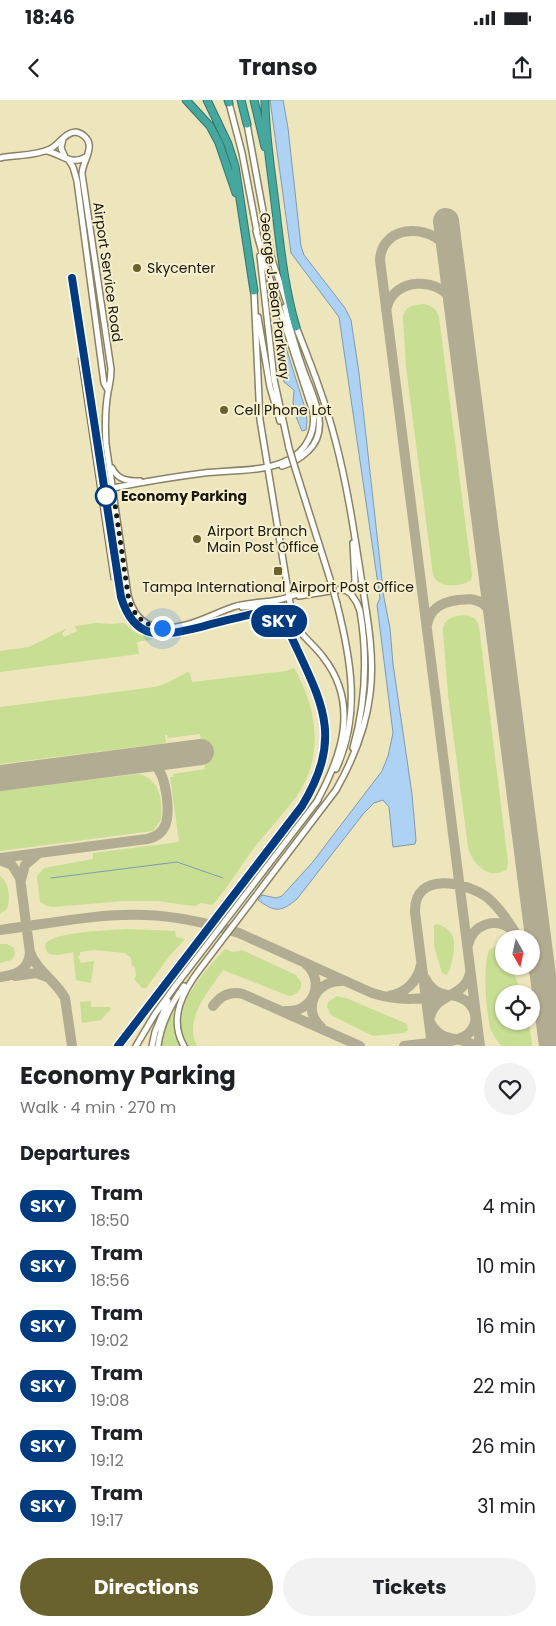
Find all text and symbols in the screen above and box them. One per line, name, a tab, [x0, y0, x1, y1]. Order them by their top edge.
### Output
text: 18:46	[25, 4, 75, 31]
text: Transo	[239, 52, 317, 83]
icon: back	[20, 54, 48, 82]
icon: share	[508, 54, 536, 82]
street label: Airport Service Road	[88, 201, 128, 343]
street label: George J. Bean Parkway	[255, 211, 295, 381]
place label: Skycenter	[147, 258, 215, 278]
marker: Skycenter	[131, 262, 143, 274]
place label: Cell Phone Lot	[234, 400, 332, 420]
marker: Cell Phone Lot	[218, 404, 230, 416]
marker: Economy Parking	[95, 485, 117, 507]
place label: Economy Parking	[121, 486, 247, 506]
place label: Airport Branch Main Post Office	[207, 521, 319, 557]
marker: Airport Branch Main Post Office	[191, 533, 203, 545]
marker: Tampa International Airport Post Office	[272, 565, 284, 577]
place label: Tampa International Airport Post Office	[142, 577, 414, 597]
line badge: SKY	[250, 605, 308, 637]
text: SKY	[261, 608, 297, 633]
your location	[150, 616, 175, 641]
north arrow	[495, 930, 540, 975]
map controls	[495, 930, 540, 1030]
button: locate	[495, 985, 540, 1030]
text: Economy Parking	[20, 1059, 236, 1092]
button: heart	[484, 1063, 536, 1115]
text: Walk · 4 min · 270 m	[20, 1096, 176, 1119]
text: Departures	[20, 1140, 130, 1167]
text: Tram	[91, 1180, 143, 1207]
text: SKY	[30, 1193, 66, 1218]
text: 4 min	[483, 1193, 536, 1220]
text: 18:50	[91, 1209, 129, 1232]
text: Tram	[91, 1240, 143, 1267]
text: SKY	[30, 1253, 66, 1278]
text: 10 min	[477, 1253, 536, 1280]
text: 18:56	[91, 1269, 130, 1292]
text: Tram	[91, 1300, 143, 1327]
text: SKY	[30, 1313, 66, 1338]
text: 16 min	[476, 1313, 536, 1340]
text: 19:02	[91, 1329, 129, 1352]
text: Tram	[91, 1360, 143, 1387]
text: SKY	[30, 1373, 66, 1398]
text: 22 min	[473, 1373, 536, 1400]
text: 19:08	[91, 1389, 129, 1412]
text: Tram	[91, 1420, 143, 1447]
text: SKY	[30, 1433, 66, 1458]
text: 26 min	[472, 1433, 536, 1460]
text: 19:12	[91, 1449, 124, 1472]
text: Tram	[91, 1480, 143, 1507]
text: SKY	[30, 1493, 66, 1518]
text: 31 min	[477, 1493, 536, 1520]
text: 19:17	[91, 1509, 123, 1532]
button: Directions	[20, 1558, 273, 1616]
button: Tickets	[283, 1558, 536, 1616]

